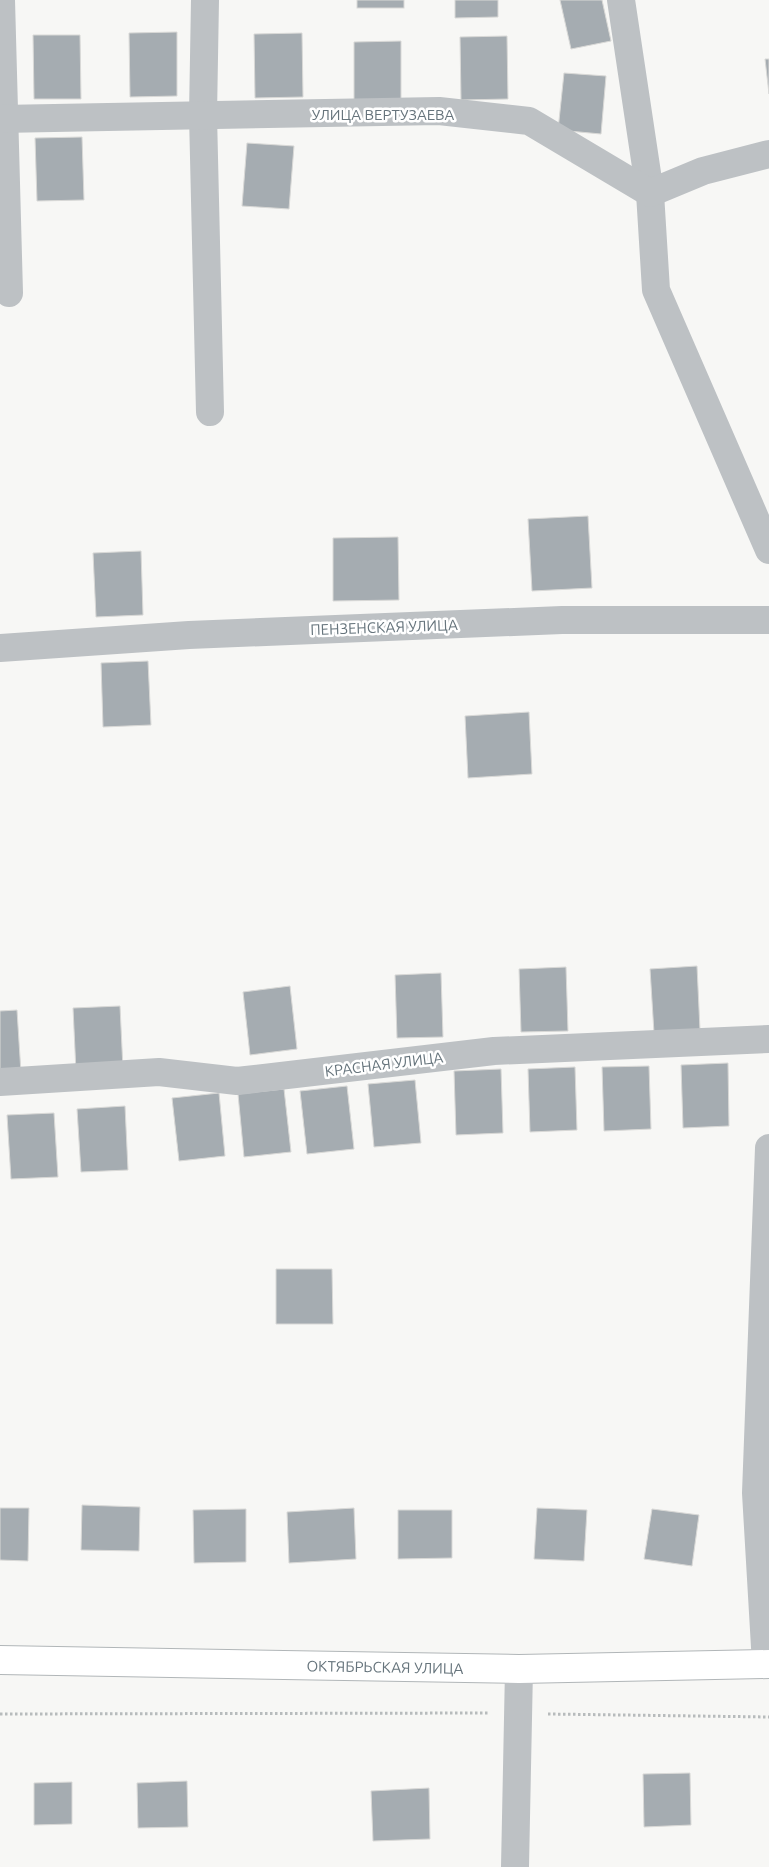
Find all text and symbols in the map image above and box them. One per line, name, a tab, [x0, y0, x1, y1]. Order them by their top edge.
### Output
street label: УЛИЦА ВЕРТУЗАЕВА	[312, 106, 455, 123]
street label: ПЕНЗЕНСКАЯ УЛИЦА	[310, 616, 458, 638]
street label: КРАСНАЯ УЛИЦА	[324, 1048, 444, 1080]
street label: ОКТЯБРЬСКАЯ УЛИЦА	[306, 1657, 464, 1677]

